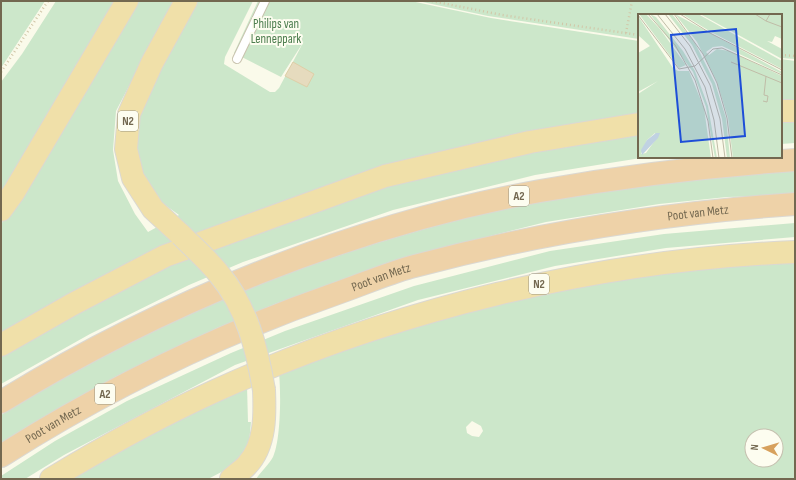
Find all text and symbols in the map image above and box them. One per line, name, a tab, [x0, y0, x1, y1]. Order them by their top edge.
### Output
inset map	[638, 14, 782, 158]
park label: Philips van Lenneppark	[251, 16, 301, 47]
road number: N2	[118, 111, 138, 131]
road number: A2	[509, 186, 529, 206]
street label: Poot van Metz	[666, 202, 730, 224]
street label: Poot van Metz	[349, 259, 413, 295]
road number: N2	[529, 274, 549, 294]
road number: A2	[95, 384, 115, 404]
street label: Poot van Metz	[23, 402, 84, 447]
north arrow	[744, 428, 784, 468]
text: N	[748, 444, 761, 451]

